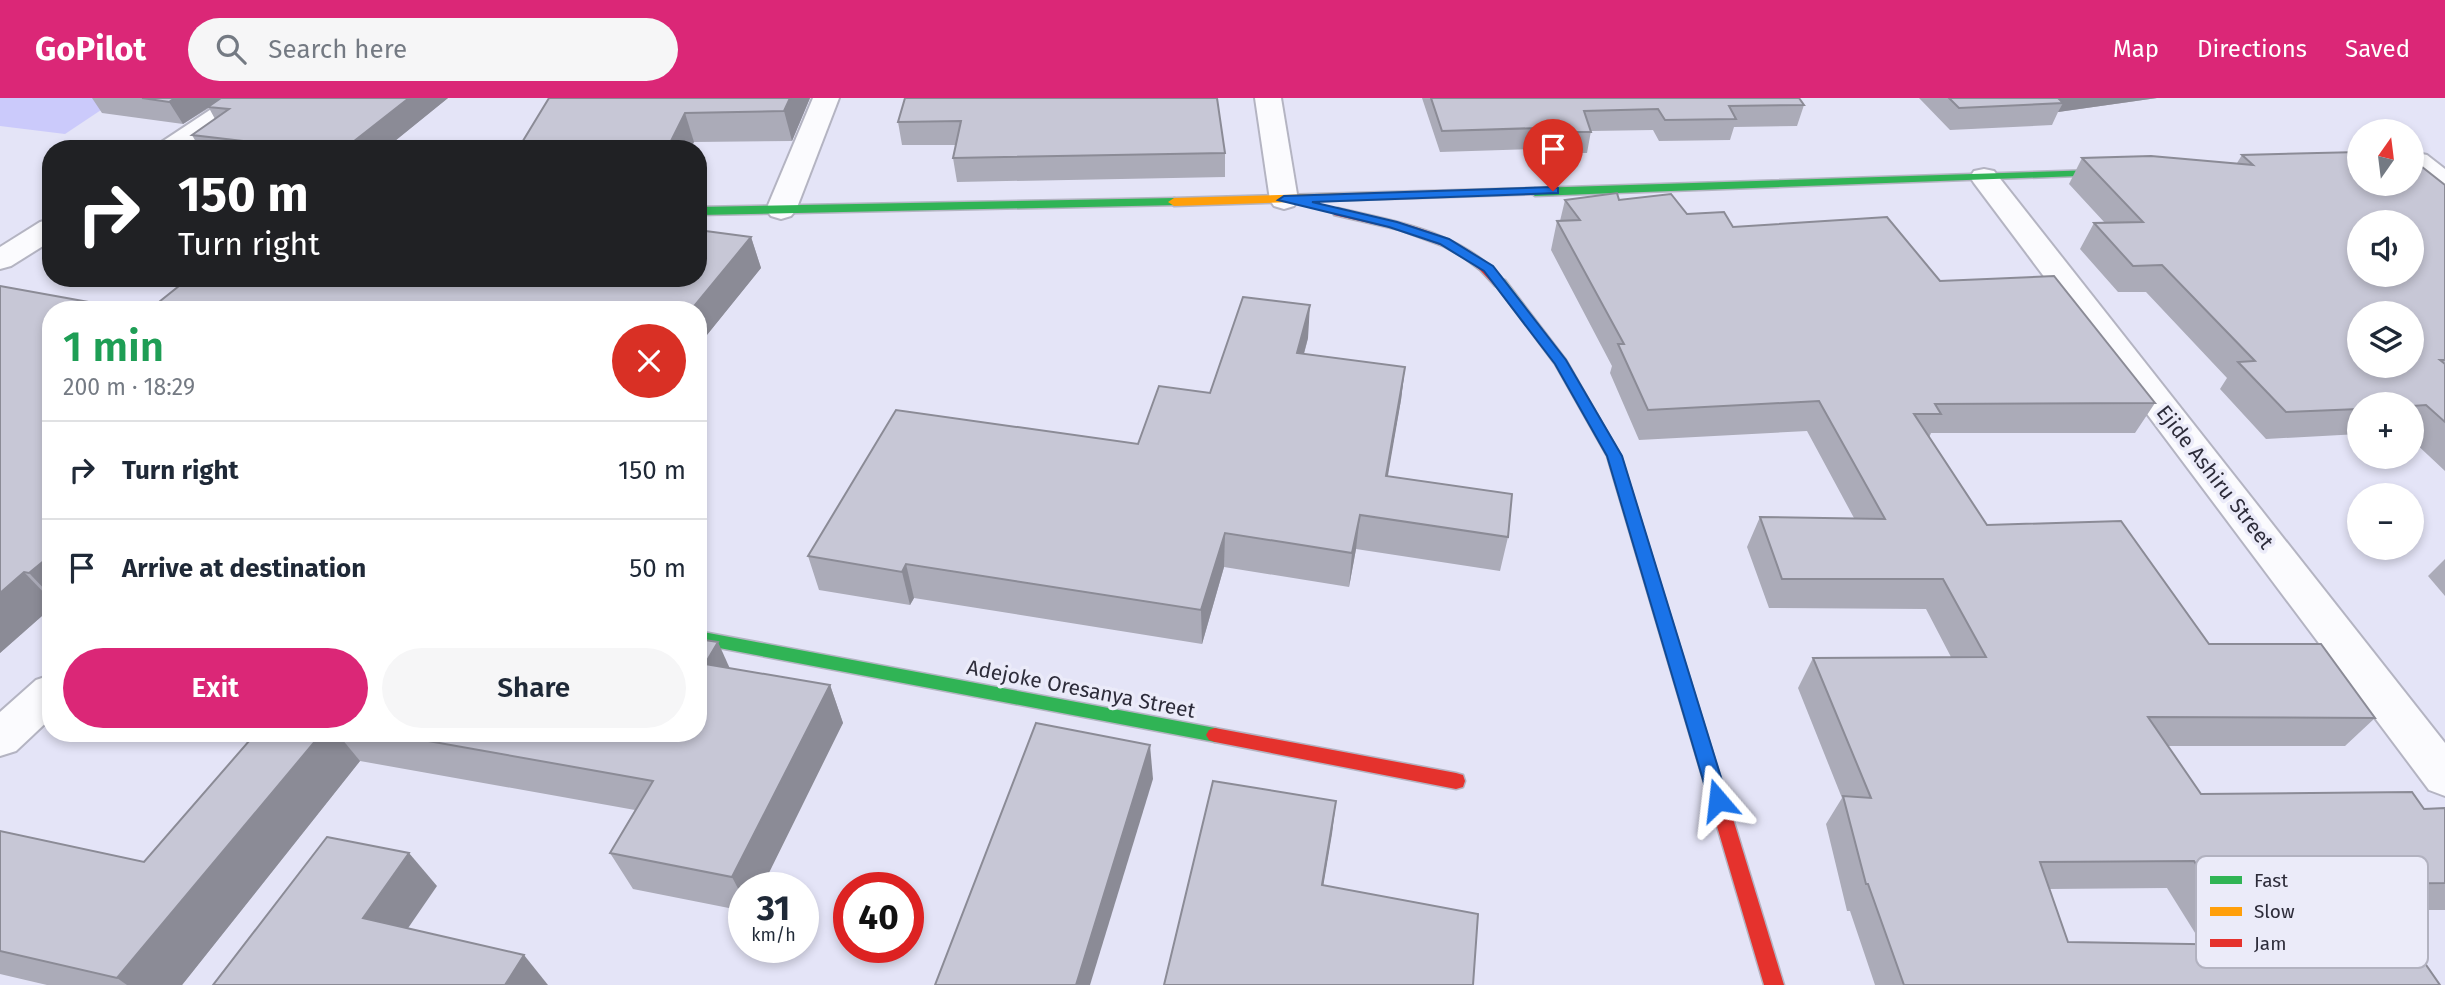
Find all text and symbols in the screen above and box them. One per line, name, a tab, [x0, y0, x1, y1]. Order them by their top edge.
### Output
search box	[188, 18, 678, 81]
text: GoPilot	[35, 29, 146, 69]
icon: search	[212, 30, 250, 68]
text: Search here	[268, 34, 407, 65]
text: Map	[2113, 35, 2159, 63]
text: Directions	[2197, 35, 2307, 63]
text: Saved	[2345, 35, 2410, 63]
pin	[1523, 119, 1583, 191]
north arrow	[2347, 119, 2424, 196]
map controls	[2347, 119, 2424, 560]
icon: arrive	[1534, 130, 1572, 168]
text: 150 m	[178, 165, 309, 224]
icon: right	[63, 168, 154, 259]
button: sound	[2347, 210, 2424, 287]
text: Turn right	[178, 225, 320, 263]
button: layers	[2347, 301, 2424, 378]
text: 1 min	[63, 322, 164, 372]
button: close	[612, 324, 686, 398]
text: 200 m · 18:29	[63, 373, 195, 401]
button: +	[2347, 392, 2424, 469]
street label: Ejide Ashiru Street	[2151, 400, 2280, 554]
icon: right	[63, 451, 101, 489]
text: Turn right	[122, 455, 239, 486]
text: 150 m	[618, 455, 686, 486]
button: −	[2347, 483, 2424, 560]
icon: arrive	[63, 549, 101, 587]
text: Arrive at destination	[122, 553, 366, 584]
text: 50 m	[629, 553, 686, 584]
button: Exit	[63, 648, 368, 728]
button: Share	[382, 648, 686, 728]
street label: Adejoke Oresanya Street	[964, 654, 1198, 724]
position arrow	[1681, 763, 1755, 837]
legend	[2196, 856, 2428, 968]
text: Fast	[2254, 869, 2288, 892]
speed limit sign: 40	[833, 872, 924, 963]
text: 31	[757, 887, 790, 929]
text: Slow	[2254, 900, 2295, 923]
text: km/h	[751, 924, 796, 946]
text: Jam	[2254, 932, 2286, 955]

